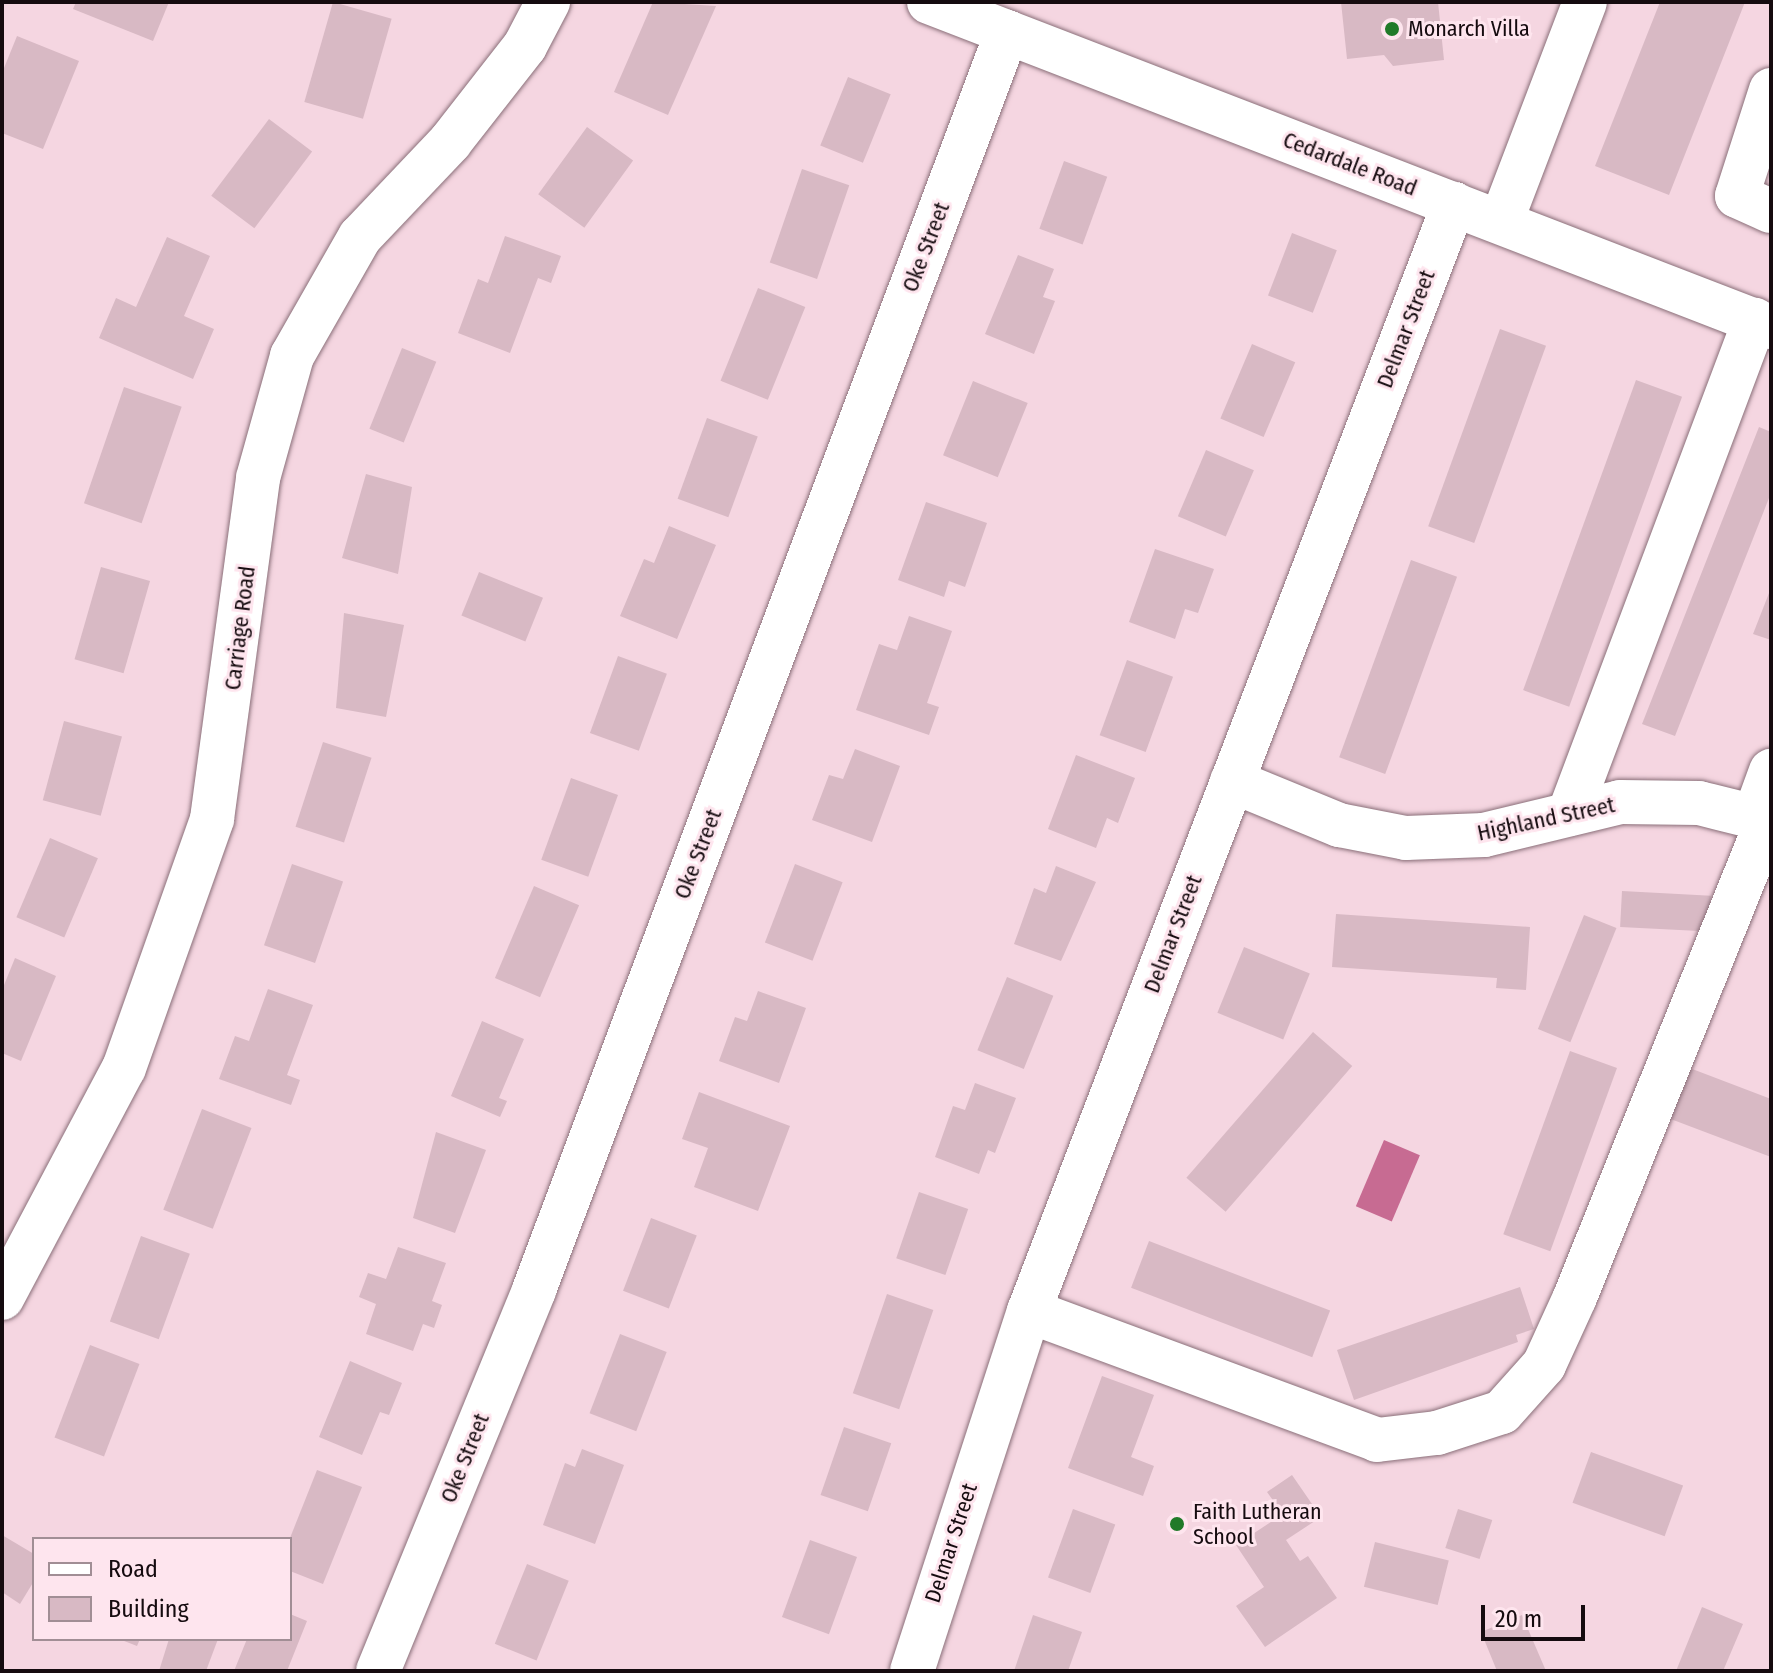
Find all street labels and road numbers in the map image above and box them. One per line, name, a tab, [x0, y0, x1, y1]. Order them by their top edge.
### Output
street label: Cedardale Road	[1279, 126, 1421, 202]
street label: Oke Street	[897, 198, 955, 296]
street label: Delmar Street	[1371, 266, 1441, 392]
street label: Carriage Road	[219, 564, 261, 692]
street label: Highland Street	[1475, 792, 1617, 846]
street label: Oke Street	[669, 805, 727, 903]
street label: Delmar Street	[1138, 871, 1208, 997]
street label: Oke Street	[435, 1409, 495, 1507]
street label: Delmar Street	[919, 1480, 983, 1606]

